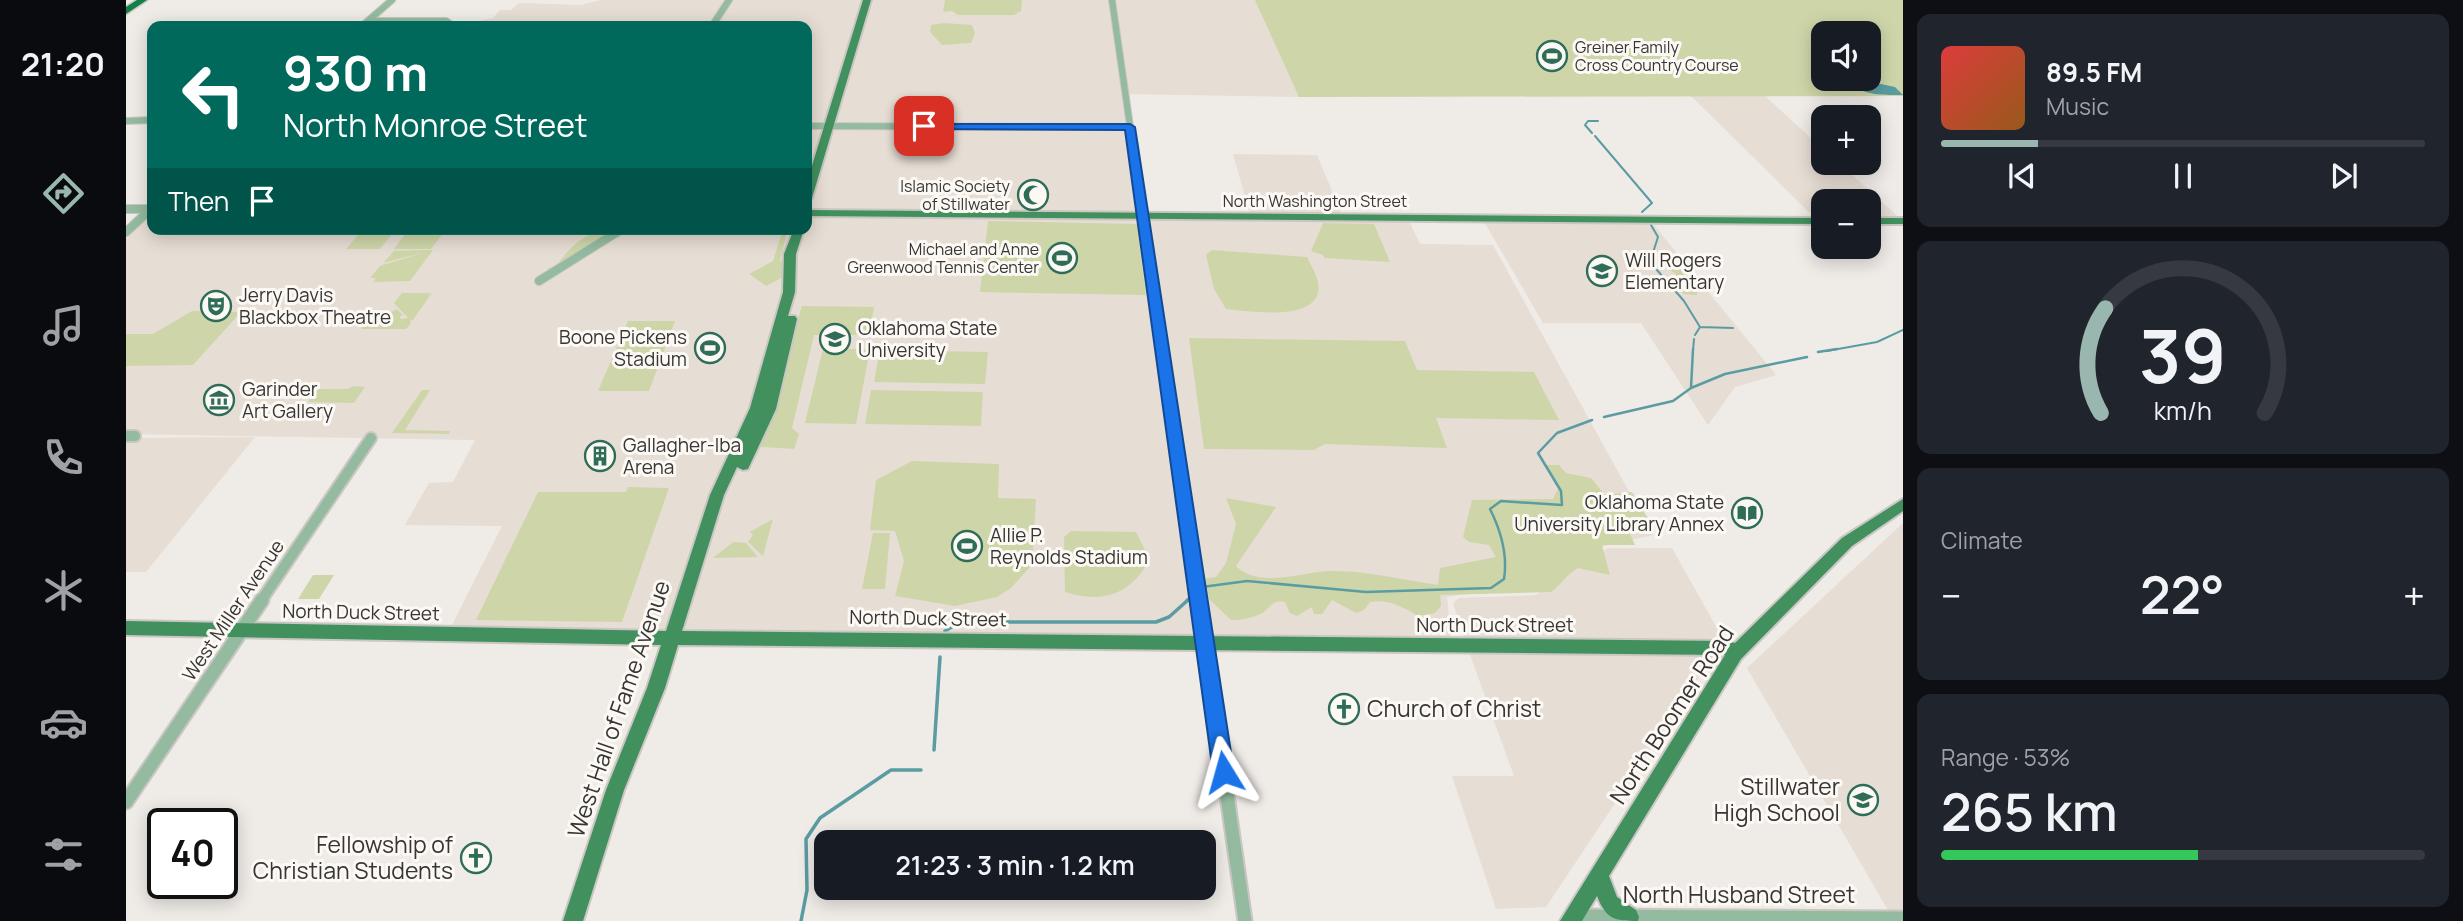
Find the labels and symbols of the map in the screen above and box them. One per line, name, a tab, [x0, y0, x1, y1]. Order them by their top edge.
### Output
place label: Greiner Family Cross Country Course	[1575, 36, 1739, 76]
sports icon: Greiner Family Cross Country Course	[1535, 39, 1569, 73]
pin	[894, 96, 954, 156]
place label: Islamic Society of Stillwater	[900, 175, 1011, 215]
mosque icon: Islamic Society of Stillwater	[1016, 178, 1050, 212]
street label: North Washington Street	[1223, 190, 1407, 212]
place label: Michael and Anne Greenwood Tennis Center	[848, 238, 1039, 278]
sports icon: Michael and Anne Greenwood Tennis Center	[1045, 241, 1079, 275]
place label: Will Rogers Elementary	[1625, 247, 1724, 295]
school or university icon: Will Rogers Elementary	[1585, 254, 1619, 288]
place label: Jerry Davis Blackbox Theatre	[239, 282, 391, 330]
theatre icon: Jerry Davis Blackbox Theatre	[199, 289, 233, 323]
place label: Oklahoma State University	[858, 315, 997, 363]
school or university icon: Oklahoma State University	[818, 322, 852, 356]
place label: Boone Pickens Stadium	[559, 324, 687, 372]
sports icon: Boone Pickens Stadium	[693, 331, 727, 365]
place label: Garinder Art Gallery	[242, 376, 333, 424]
museum icon: Garinder Art Gallery	[202, 383, 236, 417]
place label: Gallagher-Iba Arena	[623, 432, 741, 480]
building icon: Gallagher-Iba Arena	[583, 439, 617, 473]
place label: Oklahoma State University Library Annex	[1514, 489, 1724, 537]
library icon: Oklahoma State University Library Annex	[1730, 496, 1764, 530]
place label: Allie P. Reynolds Stadium	[990, 522, 1148, 570]
sports icon: Allie P. Reynolds Stadium	[950, 529, 984, 563]
street label: West Miller Avenue	[176, 534, 290, 686]
street label: West Hall of Fame Avenue	[559, 576, 677, 841]
street label: North Duck Street	[282, 598, 440, 626]
street label: North Duck Street	[849, 604, 1007, 632]
street label: North Duck Street	[1416, 612, 1574, 638]
street label: North Boomer Road	[1601, 619, 1741, 810]
church icon: Church of Christ	[1327, 692, 1361, 726]
place label: Church of Christ	[1367, 692, 1541, 724]
position arrow	[1187, 735, 1261, 809]
place label: Stillwater High School	[1714, 770, 1840, 828]
school or university icon: Stillwater High School	[1846, 783, 1880, 817]
speed limit sign: 40	[147, 808, 238, 899]
place label: Fellowship of Christian Students	[253, 828, 453, 886]
church icon: Fellowship of Christian Students	[459, 841, 493, 875]
street label: North Husband Street	[1623, 878, 1855, 910]

